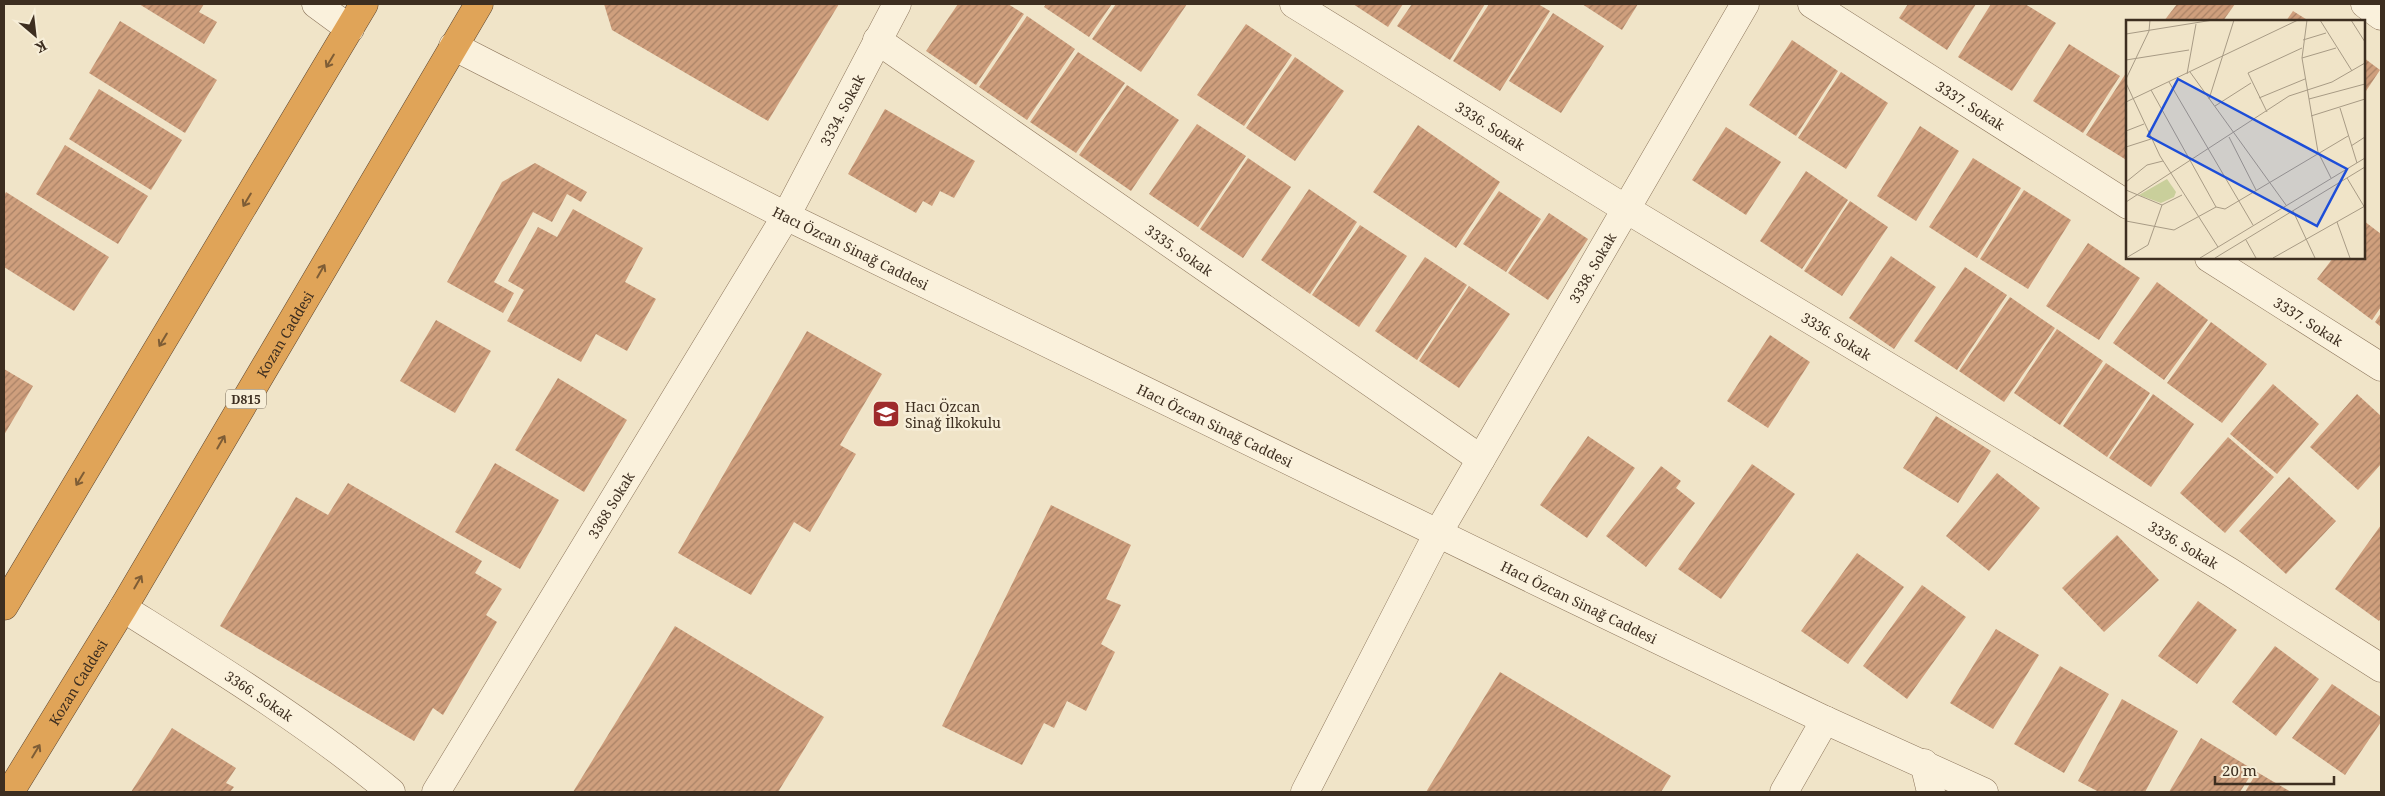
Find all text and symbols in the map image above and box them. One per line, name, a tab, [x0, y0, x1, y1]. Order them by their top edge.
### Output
north arrow	[10, 10, 60, 60]
inset map	[2126, 20, 2365, 259]
text: K	[32, 36, 50, 58]
one-way arrow	[325, 53, 335, 67]
street label: 3334. Sokak	[815, 70, 869, 149]
street label: 3337. Sokak	[1932, 76, 2009, 134]
street label: 3336. Sokak	[1452, 97, 1530, 154]
one-way arrow	[241, 193, 251, 207]
street label: Hacı Özcan Sinağ Caddesi	[770, 201, 932, 294]
street label: 3335. Sokak	[1142, 220, 1218, 280]
street label: 3338. Sokak	[1564, 228, 1620, 306]
one-way arrow	[316, 265, 326, 279]
street label: Kozan Caddesi	[252, 287, 318, 381]
street label: 3337. Sokak	[2270, 292, 2348, 351]
street label: 3336. Sokak	[1798, 307, 1876, 364]
one-way arrow	[158, 332, 168, 346]
street label: Hacı Özcan Sinağ Caddesi	[1134, 379, 1297, 471]
road number: D815	[226, 389, 266, 408]
place label: Hacı Özcan Sinağ İlkokulu	[905, 397, 1001, 432]
school or university icon: Hacı Özcan Sinağ İlkokulu	[871, 399, 901, 429]
one-way arrow	[216, 435, 226, 449]
street label: 3368 Sokak	[583, 467, 638, 542]
one-way arrow	[74, 472, 84, 486]
street label: 3336. Sokak	[2145, 516, 2223, 573]
street label: Hacı Özcan Sinağ Caddesi	[1498, 556, 1661, 648]
one-way arrow	[134, 575, 144, 589]
street label: Kozan Caddesi	[44, 635, 111, 729]
street label: 3366. Sokak	[222, 666, 298, 726]
one-way arrow	[31, 744, 41, 758]
scale bar	[2215, 754, 2334, 786]
text: 20 m	[2222, 760, 2257, 780]

